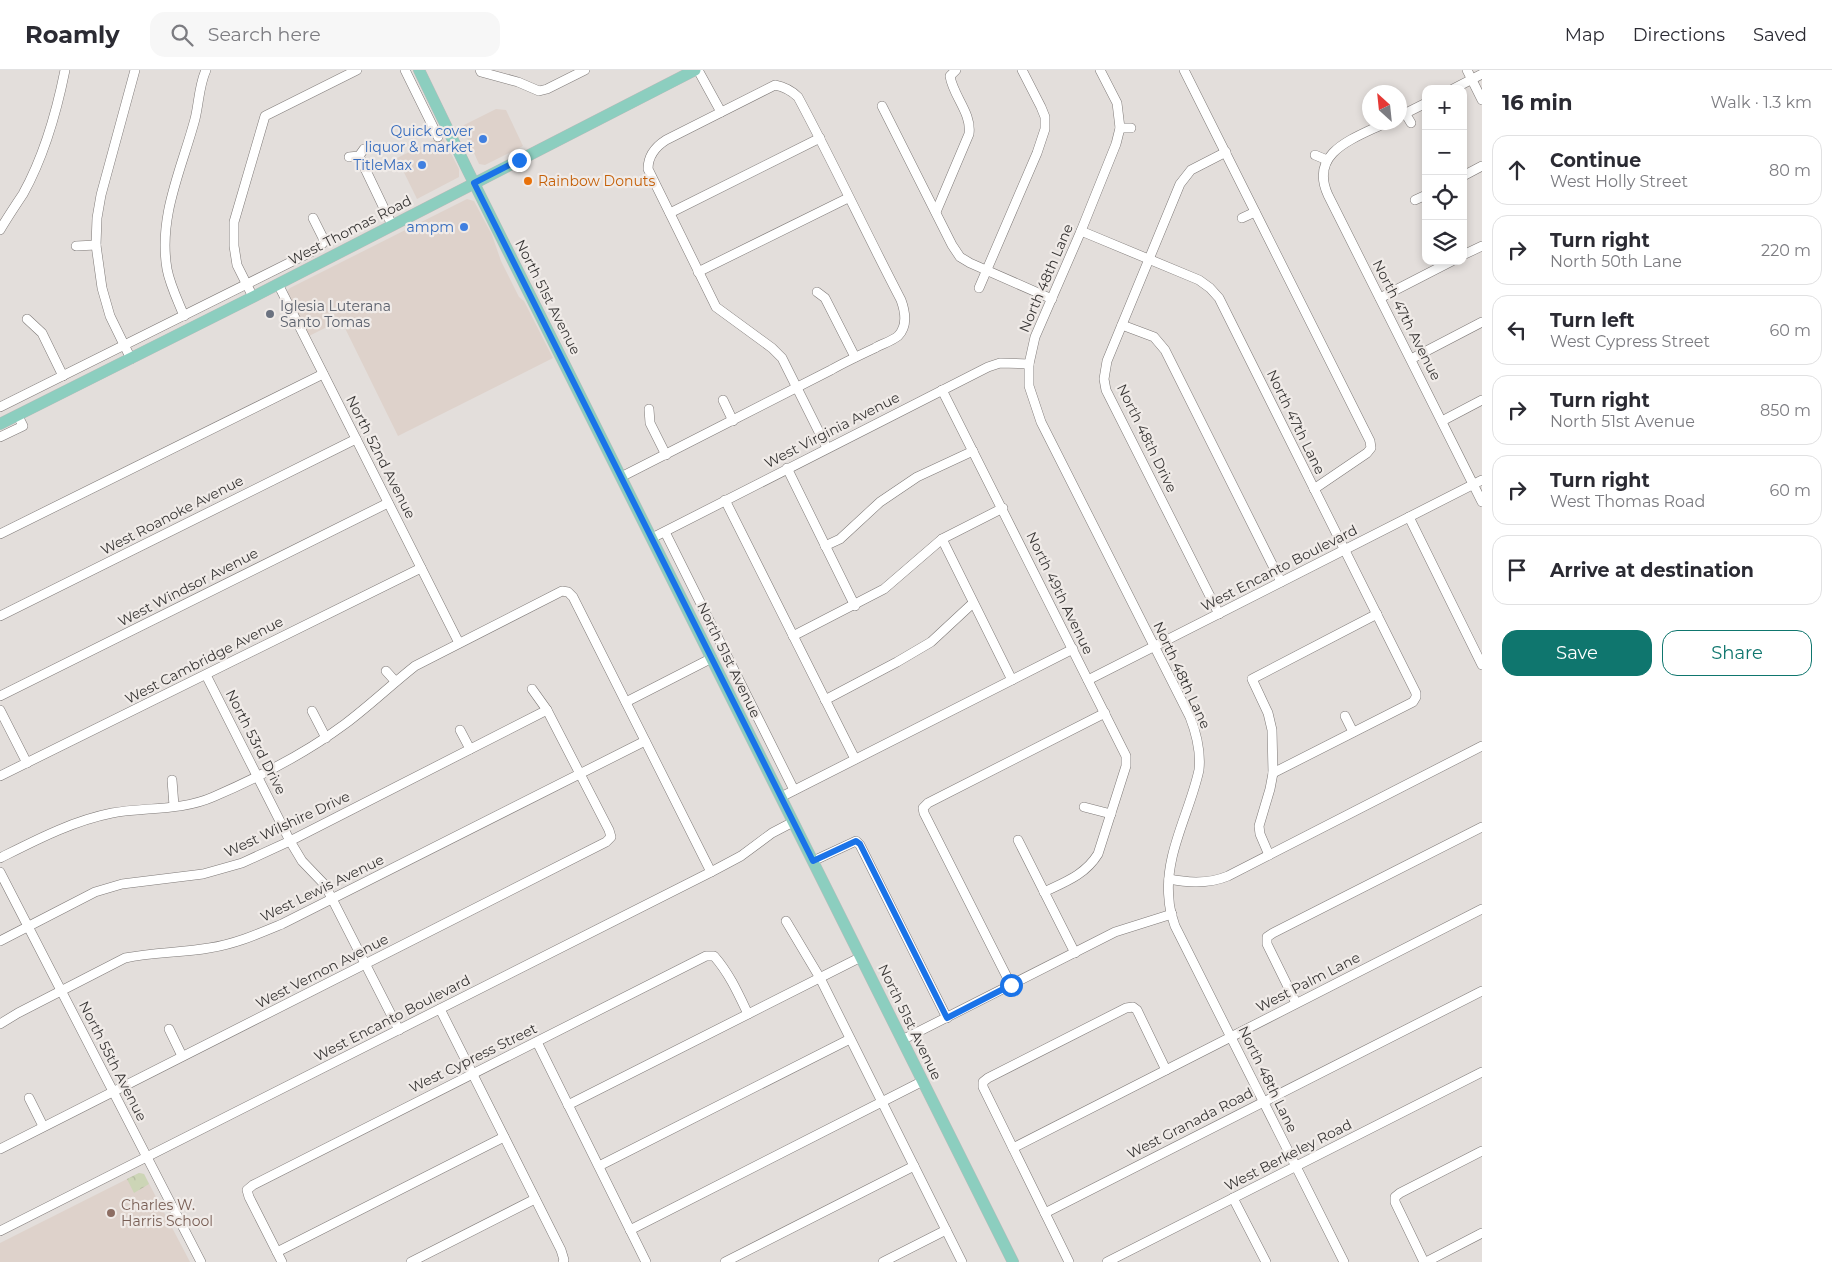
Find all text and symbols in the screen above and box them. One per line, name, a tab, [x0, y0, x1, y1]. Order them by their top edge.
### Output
search box	[150, 12, 500, 57]
text: Roamly	[25, 20, 120, 49]
icon: search	[168, 21, 196, 49]
text: Search here	[208, 23, 321, 46]
text: Map	[1565, 24, 1605, 46]
text: Directions	[1633, 24, 1725, 46]
text: Saved	[1753, 24, 1807, 46]
north arrow	[1362, 85, 1407, 130]
map controls	[1422, 85, 1467, 265]
button: +	[1422, 85, 1467, 130]
text: 16 min	[1502, 90, 1572, 115]
text: Walk · 1.3 km	[1710, 93, 1812, 112]
place label: Quick cover liquor & market	[365, 122, 473, 156]
button: −	[1422, 130, 1467, 175]
marker: Quick cover liquor & market	[477, 133, 489, 145]
route end	[508, 149, 531, 172]
text: Continue	[1550, 149, 1641, 172]
place label: TitleMax	[353, 156, 413, 174]
icon: ahead	[1503, 156, 1531, 184]
marker: TitleMax	[416, 159, 428, 171]
text: 80 m	[1769, 161, 1811, 180]
place label: Rainbow Donuts	[538, 172, 655, 190]
text: West Holly Street	[1550, 172, 1688, 191]
marker: Rainbow Donuts	[522, 175, 534, 187]
button: locate	[1422, 175, 1467, 220]
street label: West Thomas Road	[285, 191, 415, 269]
place label: ampm	[407, 218, 454, 236]
button: layers	[1422, 220, 1467, 265]
marker: ampm	[458, 221, 470, 233]
street label: North 48th Lane	[1015, 221, 1077, 335]
text: Turn right	[1550, 229, 1650, 252]
street label: North 51st Avenue	[511, 236, 585, 358]
icon: right	[1503, 236, 1531, 264]
text: 220 m	[1761, 241, 1811, 260]
text: North 50th Lane	[1550, 252, 1682, 271]
street label: North 47th Avenue	[1369, 257, 1445, 383]
place label: Iglesia Luterana Santo Tomas	[280, 297, 391, 331]
marker: Iglesia Luterana Santo Tomas	[264, 308, 276, 320]
text: Turn left	[1550, 309, 1635, 332]
icon: left	[1503, 316, 1531, 344]
text: 60 m	[1769, 321, 1811, 340]
text: West Cypress Street	[1550, 332, 1710, 351]
street label: North 47th Lane	[1263, 367, 1329, 477]
street label: North 48th Drive	[1113, 381, 1181, 495]
street label: West Virginia Avenue	[761, 388, 903, 472]
text: Turn right	[1550, 389, 1650, 412]
street label: North 52nd Avenue	[342, 392, 420, 522]
icon: right	[1503, 396, 1531, 424]
text: 850 m	[1760, 401, 1811, 420]
text: North 51st Avenue	[1550, 412, 1695, 431]
text: Turn right	[1550, 469, 1650, 492]
street label: West Roanoke Avenue	[98, 471, 246, 559]
icon: right	[1503, 476, 1531, 504]
text: 60 m	[1769, 481, 1811, 500]
text: West Thomas Road	[1550, 492, 1705, 511]
street label: West Encanto Boulevard	[1198, 521, 1360, 615]
street label: North 49th Avenue	[1022, 529, 1098, 657]
street label: West Windsor Avenue	[115, 544, 261, 630]
icon: arrive	[1503, 556, 1531, 584]
text: Arrive at destination	[1550, 559, 1754, 582]
street label: North 51st Avenue	[693, 599, 765, 721]
street label: West Cambridge Avenue	[122, 612, 286, 708]
street label: North 48th Lane	[1149, 618, 1215, 732]
button: Save	[1502, 630, 1652, 676]
button: Share	[1662, 630, 1812, 676]
street label: North 53rd Drive	[222, 686, 290, 798]
street label: West Wilshire Drive	[221, 787, 353, 861]
street label: West Lewis Avenue	[257, 850, 387, 926]
street label: West Vernon Avenue	[253, 930, 391, 1012]
street label: West Palm Lane	[1253, 948, 1363, 1016]
street label: North 51st Avenue	[874, 961, 946, 1083]
street label: West Encanto Boulevard	[311, 971, 473, 1065]
route start	[1000, 974, 1023, 997]
street label: North 55th Avenue	[75, 998, 151, 1124]
street label: West Cypress Street	[406, 1019, 540, 1097]
street label: North 48th Lane	[1234, 1023, 1302, 1135]
street label: West Granada Road	[1124, 1083, 1256, 1163]
street label: West Berkeley Road	[1221, 1115, 1355, 1195]
place label: Charles W. Harris School	[121, 1196, 213, 1230]
marker: Charles W. Harris School	[105, 1207, 117, 1219]

